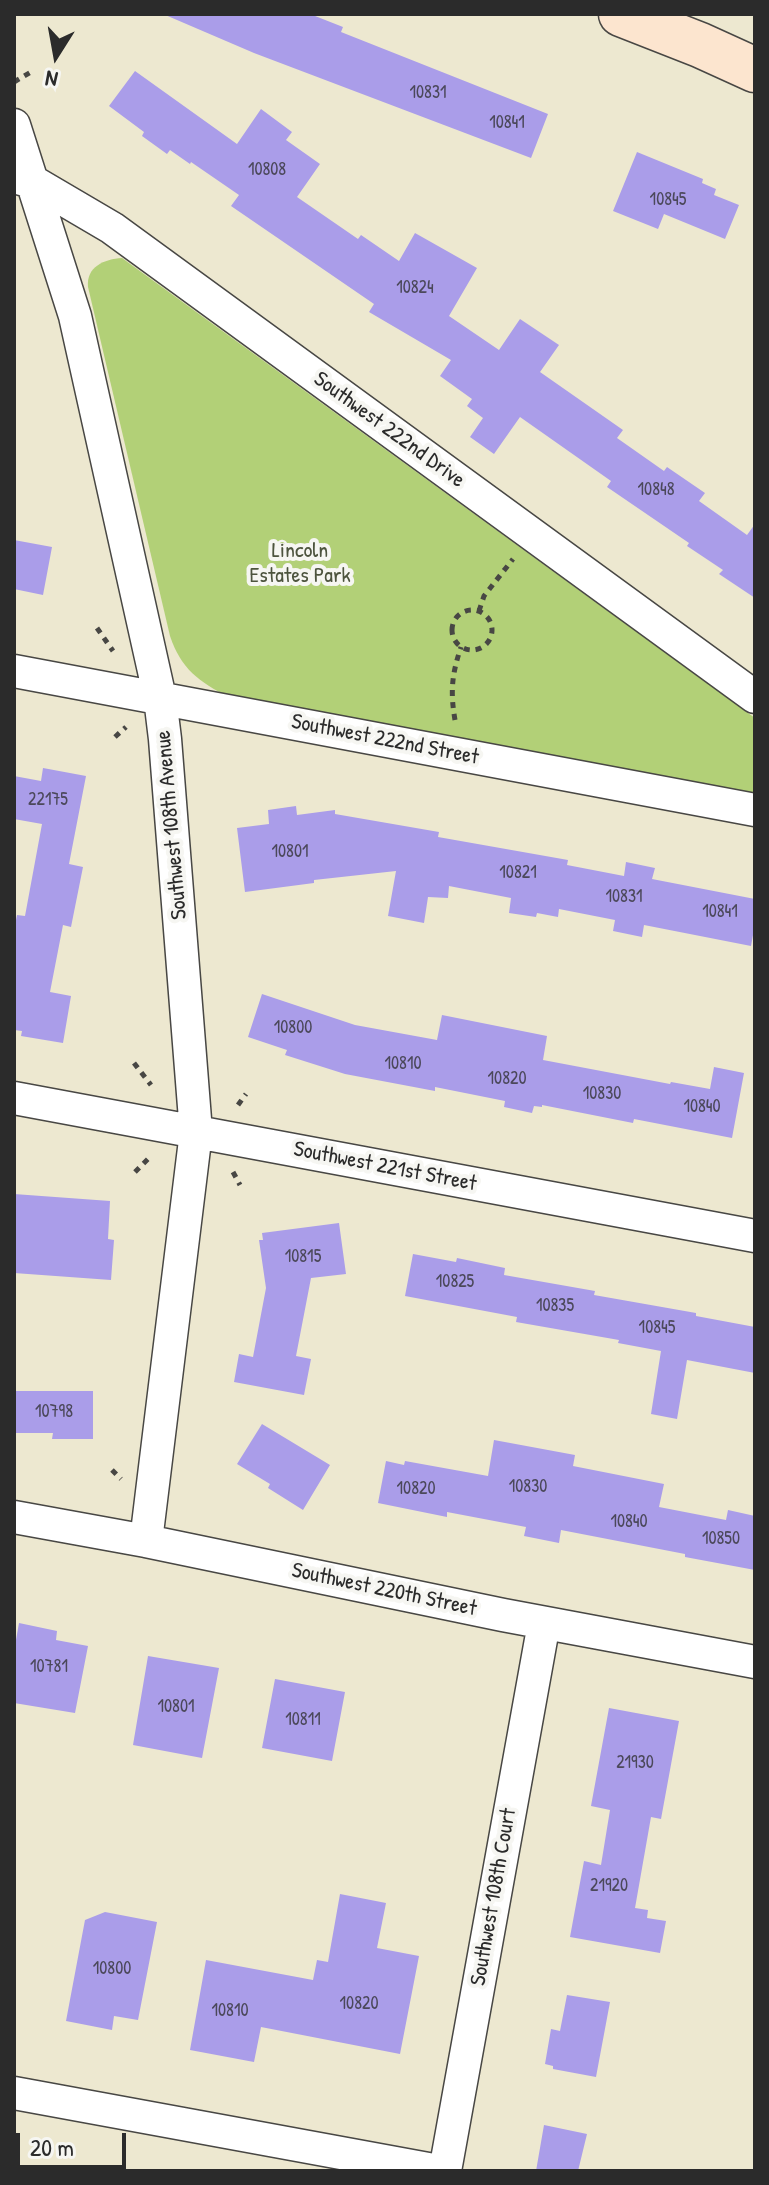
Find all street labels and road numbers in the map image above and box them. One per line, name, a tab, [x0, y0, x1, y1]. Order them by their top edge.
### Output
street label: Southwest 222nd Drive	[308, 366, 470, 494]
street label: Southwest 222nd Street	[289, 709, 481, 771]
street label: Southwest 108th Avenue	[151, 729, 193, 921]
street label: Southwest 221st Street	[291, 1136, 479, 1198]
street label: Southwest 220th Street	[289, 1558, 479, 1622]
street label: Southwest 108th Court	[465, 1806, 523, 1988]

